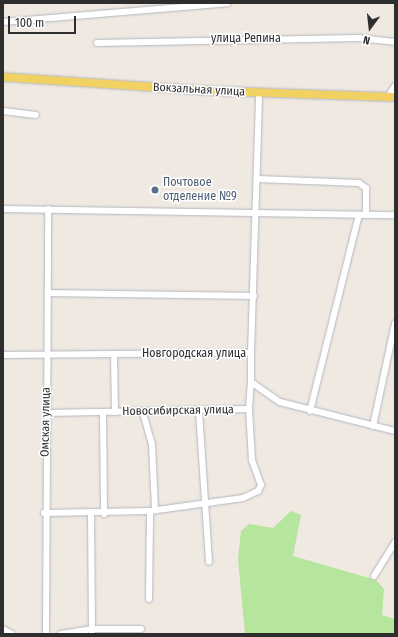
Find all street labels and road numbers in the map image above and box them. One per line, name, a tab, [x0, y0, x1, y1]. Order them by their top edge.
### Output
street label: улица Репина	[211, 32, 281, 46]
street label: Вокзальная улица	[152, 80, 246, 100]
street label: Новгородская улица	[142, 347, 246, 361]
street label: Омская улица	[38, 387, 54, 457]
street label: Новосибирская улица	[122, 403, 234, 419]

